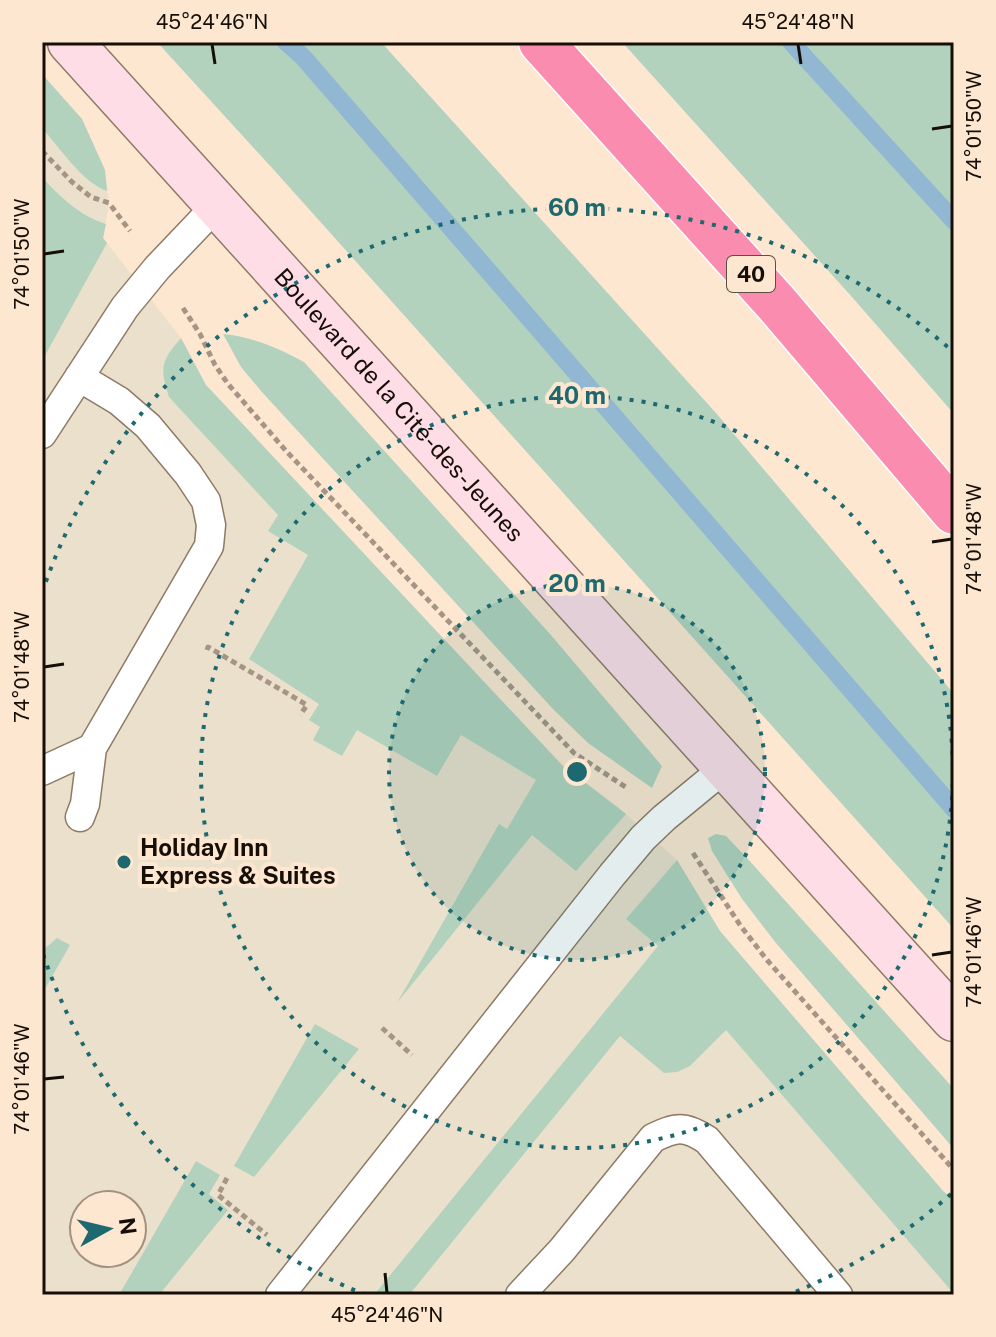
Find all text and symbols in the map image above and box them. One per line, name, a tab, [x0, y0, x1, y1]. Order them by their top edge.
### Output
text: 45°24'46"N	[156, 10, 268, 34]
text: 45°24'48"N	[741, 10, 855, 34]
text: 74°01'50"W	[962, 70, 986, 182]
text: 60 m	[548, 193, 606, 221]
text: 74°01'50"W	[10, 198, 34, 310]
road number: 40	[727, 256, 775, 292]
street label: Boulevard de la Cité-des-Jeunes	[269, 262, 530, 547]
text: 40 m	[548, 381, 606, 409]
text: 74°01'48"W	[962, 483, 986, 595]
text: 20 m	[548, 569, 606, 597]
text: 74°01'48"W	[10, 611, 34, 723]
centre of rings	[563, 758, 591, 786]
place label: Holiday Inn Express & Suites	[140, 833, 336, 889]
marker: Holiday Inn Express & Suites	[115, 853, 133, 871]
text: 74°01'46"W	[962, 896, 986, 1008]
text: 74°01'46"W	[10, 1023, 34, 1135]
north arrow	[68, 1189, 148, 1269]
text: N	[114, 1216, 142, 1237]
text: 45°24'46"N	[331, 1303, 443, 1327]

